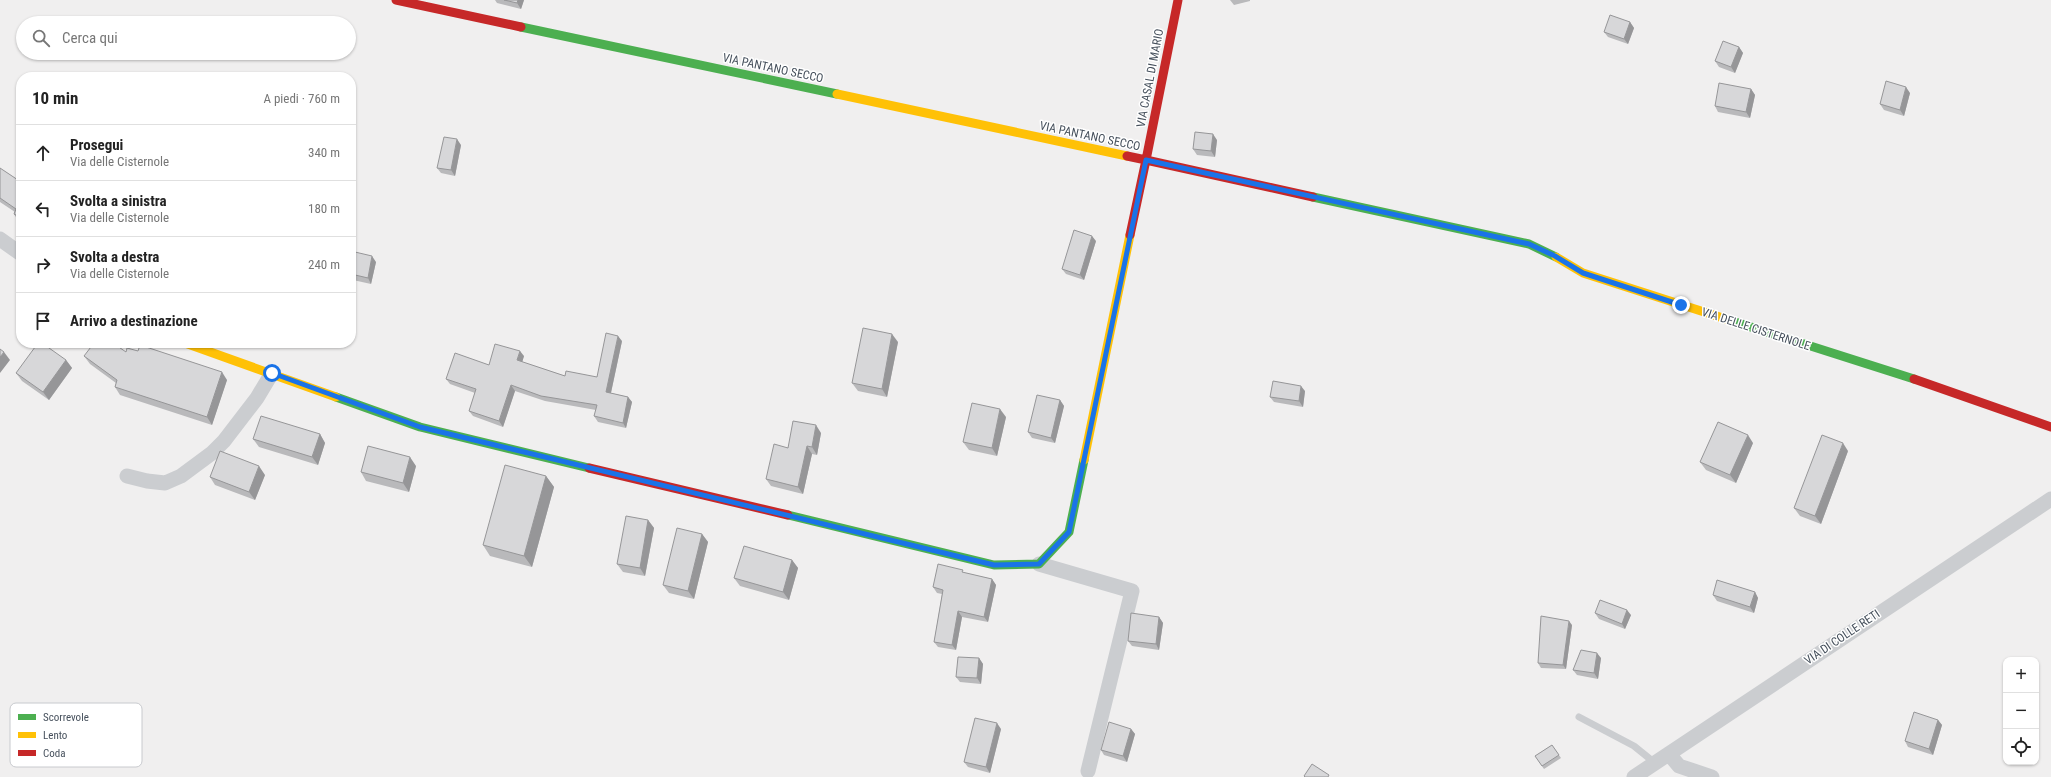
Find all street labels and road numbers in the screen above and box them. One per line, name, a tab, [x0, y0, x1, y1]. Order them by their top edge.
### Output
street label: VIA CASAL DI MARIO	[1134, 28, 1166, 128]
street label: VIA PANTANO SECCO	[721, 50, 825, 86]
street label: VIA PANTANO SECCO	[1038, 118, 1142, 154]
street label: VIA DELLE CISTERNOLE	[1700, 305, 1812, 353]
street label: VIA DI COLLE RETI	[1802, 607, 1882, 667]

